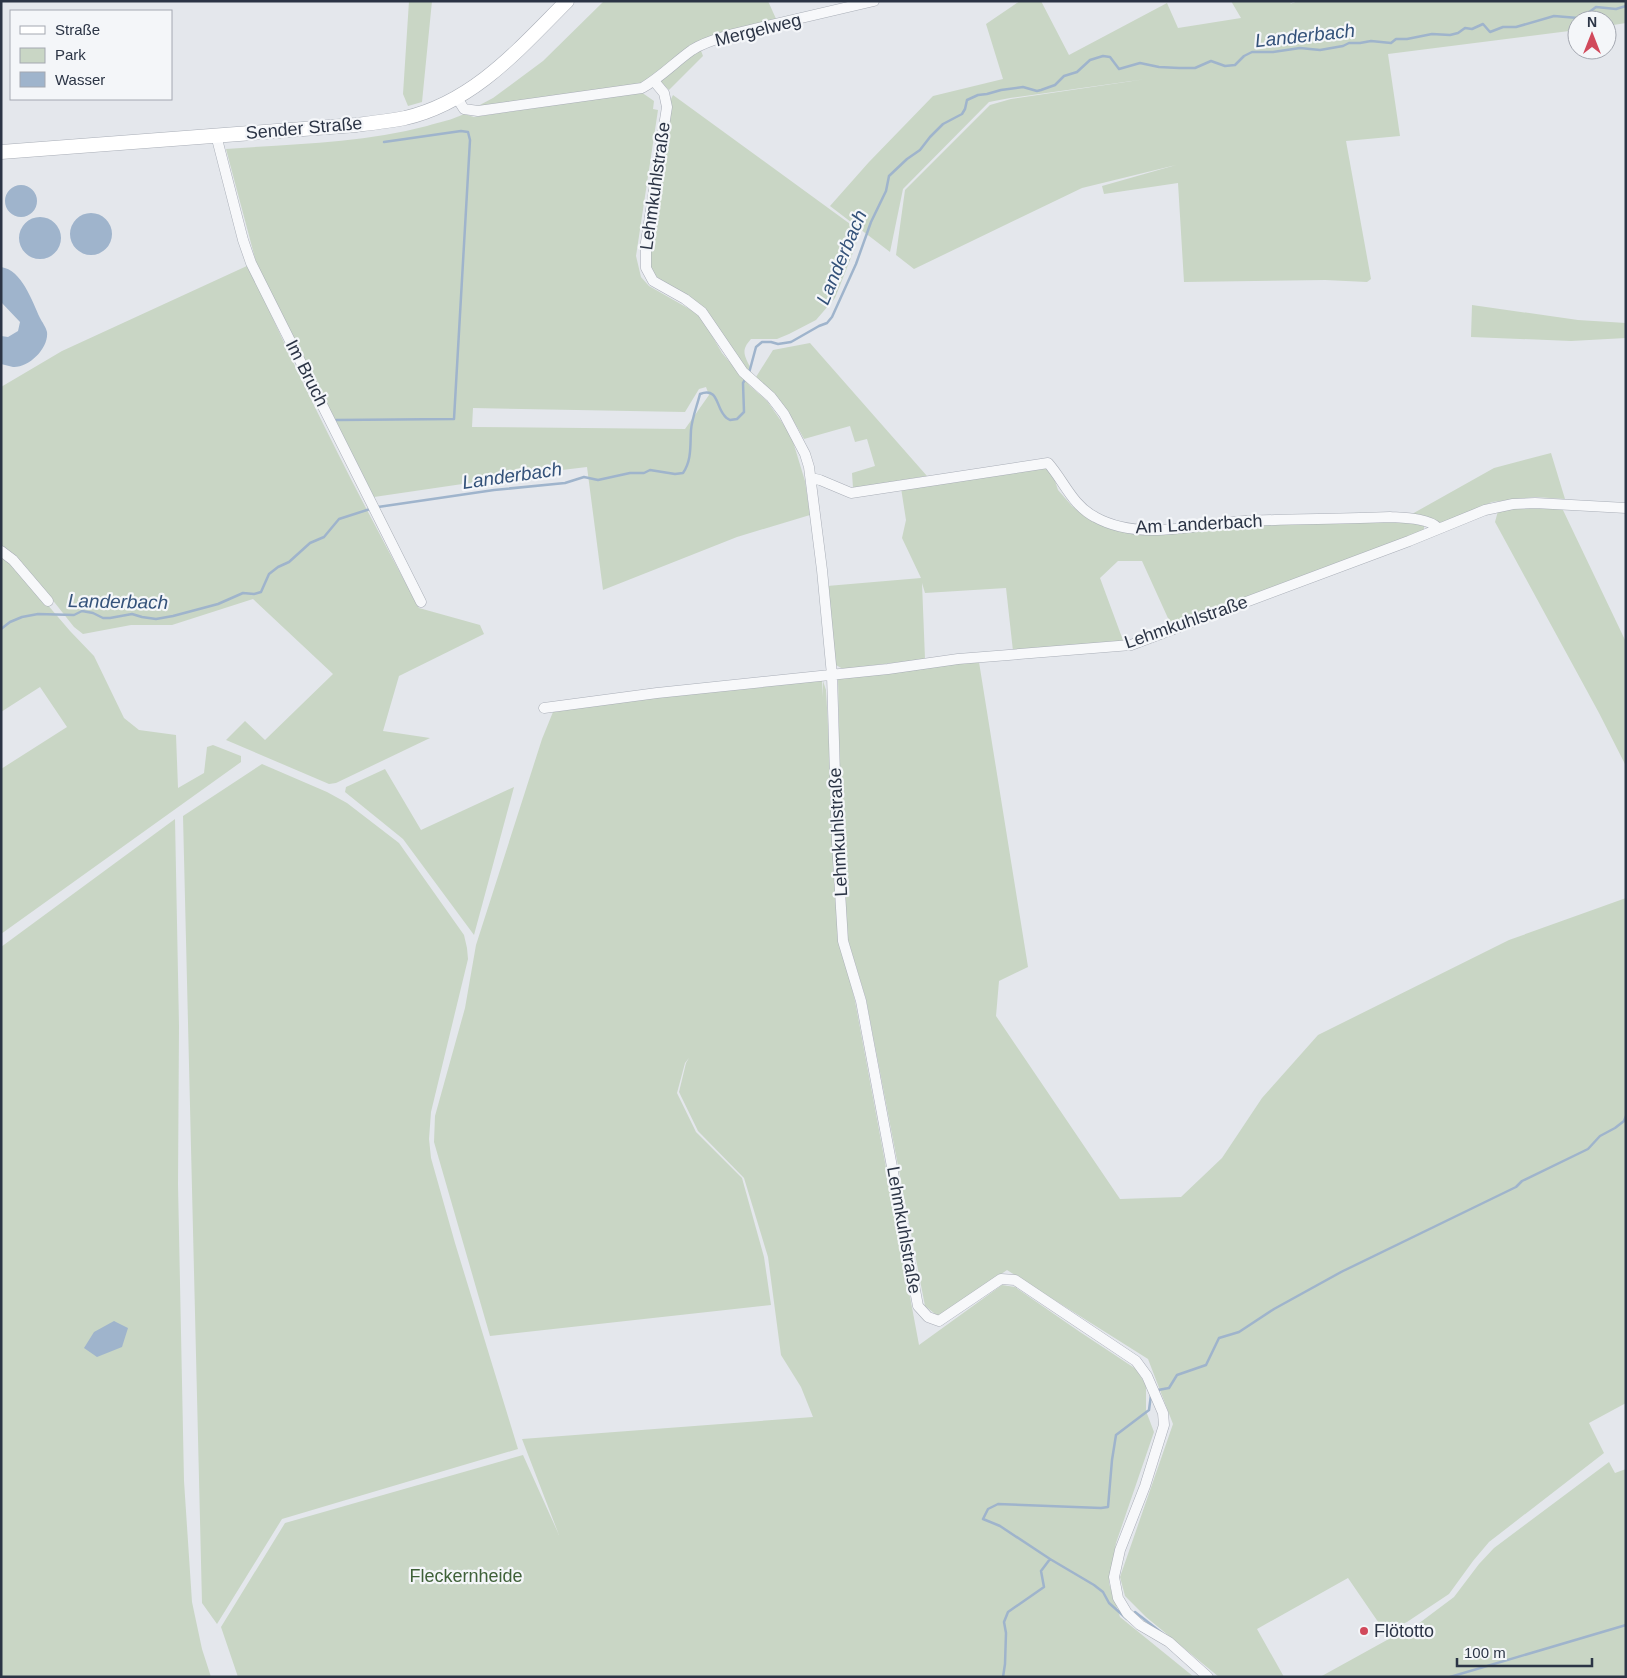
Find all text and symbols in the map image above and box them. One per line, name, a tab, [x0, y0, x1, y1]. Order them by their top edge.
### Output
legend	[10, 10, 172, 100]
street label: Mergelweg	[713, 10, 803, 50]
north arrow	[1567, 10, 1617, 60]
text: N	[1587, 14, 1597, 30]
water label: Landerbach	[1254, 20, 1356, 51]
text: Straße	[55, 21, 100, 38]
text: Park	[55, 46, 86, 63]
text: Wasser	[55, 71, 105, 88]
street label: Sender Straße	[245, 113, 363, 143]
street label: Lehmkuhlstraße	[636, 121, 674, 251]
water label: Landerbach	[812, 207, 871, 307]
street label: Im Bruch	[282, 336, 332, 410]
water label: Landerbach	[461, 458, 563, 493]
street label: Am Landerbach	[1135, 511, 1263, 537]
water label: Landerbach	[68, 590, 168, 613]
street label: Lehmkuhlstraße	[1122, 592, 1250, 652]
street label: Lehmkuhlstraße	[825, 767, 851, 897]
street label: Lehmkuhlstraße	[883, 1165, 925, 1295]
park label: Fleckernheide	[409, 1566, 523, 1586]
place label: Flötotto	[1374, 1621, 1434, 1641]
marker: Flötotto	[1358, 1625, 1370, 1637]
scale bar	[1457, 1636, 1592, 1668]
text: 100 m	[1464, 1644, 1506, 1661]

